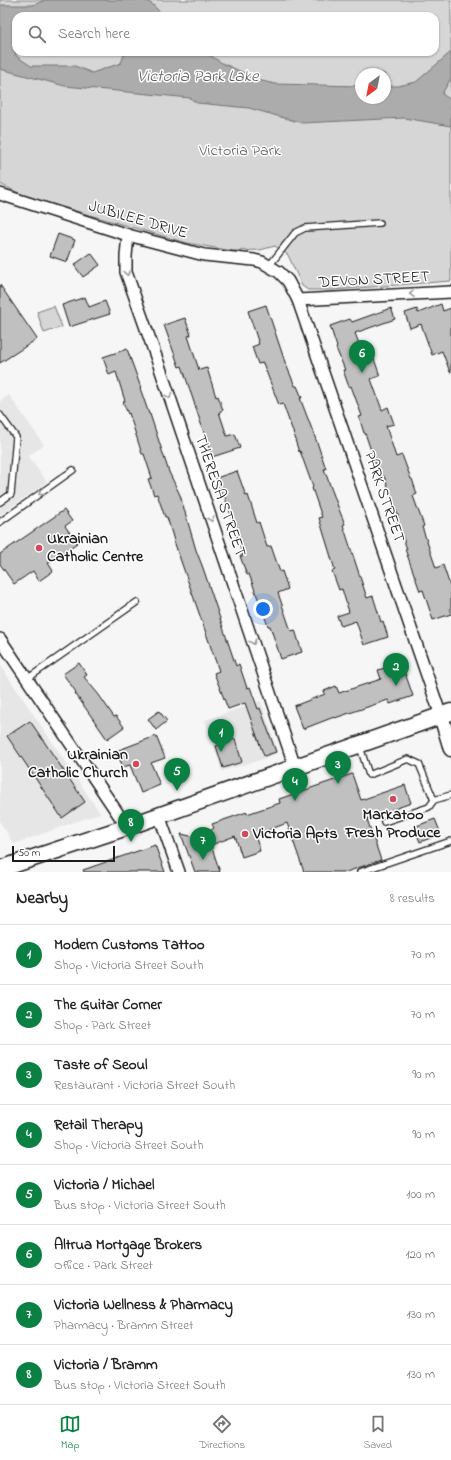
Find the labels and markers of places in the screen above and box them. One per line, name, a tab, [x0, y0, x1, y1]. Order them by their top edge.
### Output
pin: 6	[349, 340, 375, 373]
place label: Ukrainian Catholic Centre	[47, 527, 144, 569]
marker: Ukrainian Catholic Centre	[34, 543, 44, 553]
pin: 2	[383, 653, 409, 686]
pin: 1	[208, 719, 234, 752]
place label: Ukrainian Catholic Church	[28, 743, 128, 785]
pin: 3	[325, 751, 351, 784]
pin: 5	[164, 758, 190, 791]
marker: Ukrainian Catholic Church	[131, 759, 141, 769]
pin: 4	[282, 768, 308, 801]
marker: Markatoo Fresh Produce	[388, 794, 398, 804]
place label: Markatoo Fresh Produce	[345, 803, 441, 845]
pin: 8	[118, 809, 144, 842]
place label: Victoria Apts	[252, 822, 338, 846]
pin: 7	[190, 827, 216, 860]
marker: Victoria Apts	[240, 829, 250, 839]

